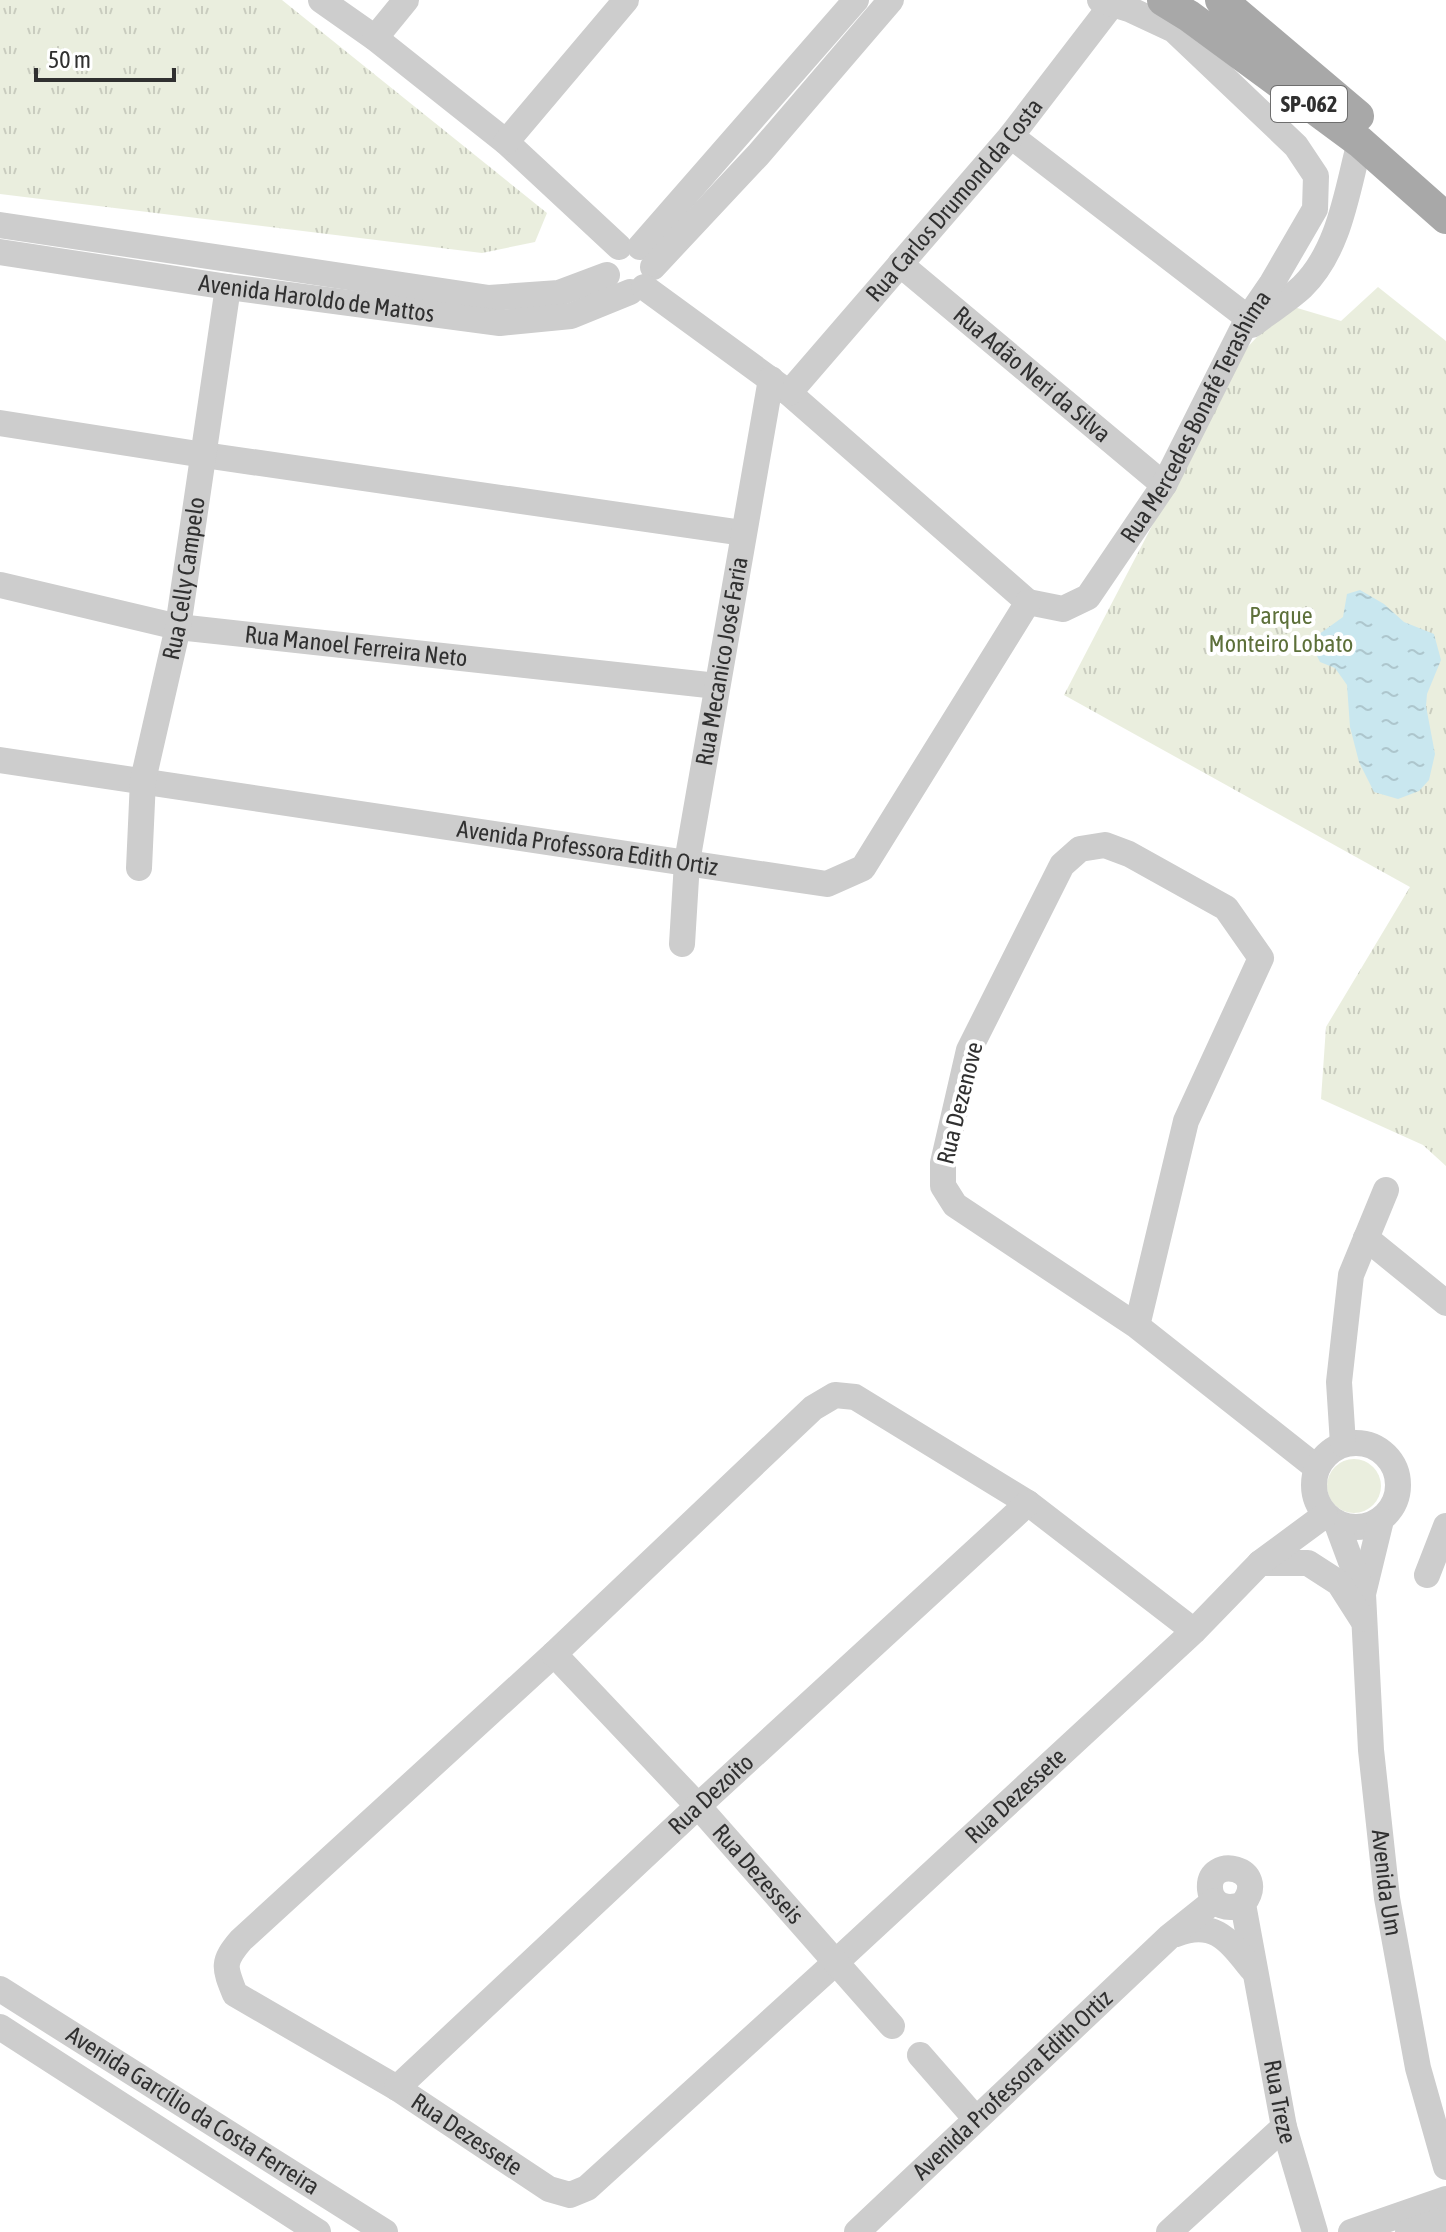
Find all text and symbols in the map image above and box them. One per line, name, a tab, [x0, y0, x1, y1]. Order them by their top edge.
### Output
scale bar	[36, 32, 174, 82]
text: 50 m	[48, 46, 91, 73]
road number: SP-062	[1271, 86, 1347, 122]
street label: Rua Carlos Drumond da Costa	[860, 93, 1048, 307]
street label: Avenida Haroldo de Mattos	[197, 269, 436, 327]
street label: Rua Mercedes Bonafé Terashima	[1115, 285, 1276, 548]
street label: Rua Adão Neri da Silva	[948, 301, 1116, 447]
street label: Rua Celly Campelo	[157, 495, 210, 662]
street label: Rua Mecanico José Faria	[690, 555, 753, 768]
park label: Parque Monteiro Lobato	[1209, 602, 1353, 657]
street label: Rua Manoel Ferreira Neto	[243, 620, 469, 672]
street label: Avenida Professora Edith Ortiz	[455, 815, 720, 881]
street label: Rua Dezenove	[931, 1039, 988, 1167]
street label: Rua Dezessete	[960, 1742, 1071, 1849]
street label: Rua Dezoito	[663, 1748, 759, 1840]
street label: Rua Dezesseis	[707, 1818, 809, 1929]
street label: Avenida Um	[1367, 1828, 1408, 1938]
street label: Avenida Professora Edith Ortiz	[907, 1984, 1117, 2185]
street label: Avenida Garcílio da Costa Ferreira	[62, 2020, 324, 2200]
street label: Rua Treze	[1259, 2058, 1302, 2147]
street label: Rua Dezessete	[407, 2087, 527, 2180]

